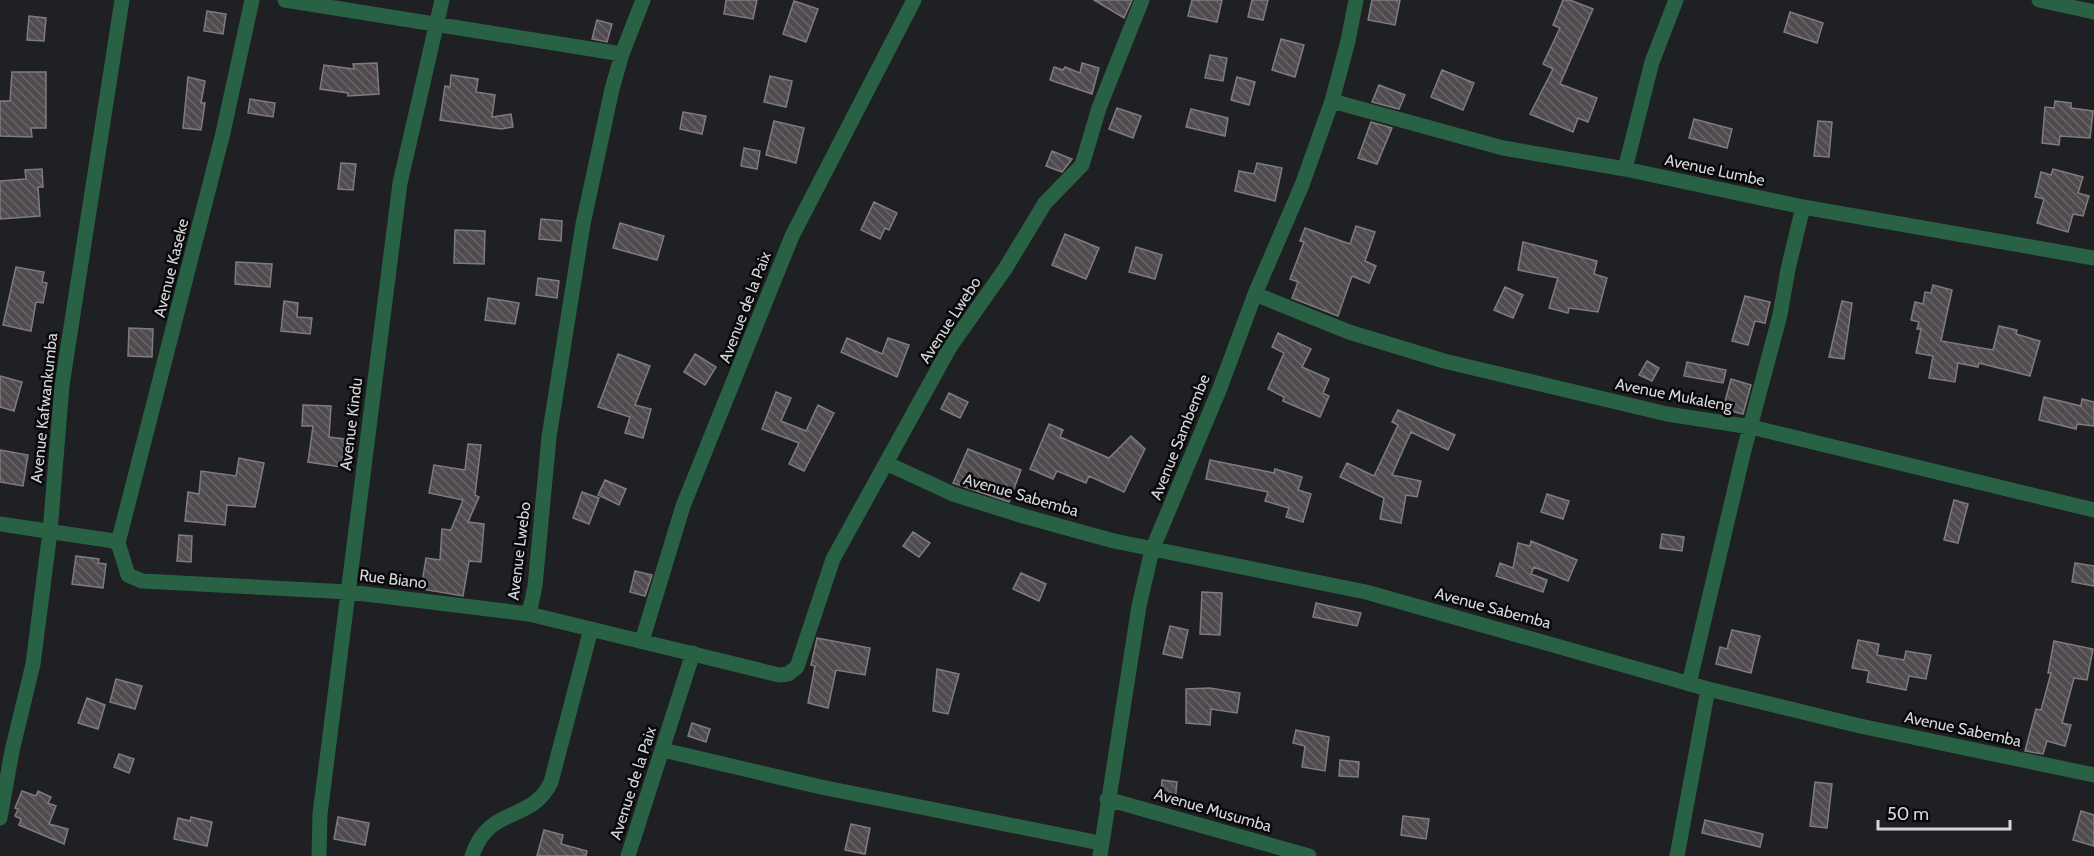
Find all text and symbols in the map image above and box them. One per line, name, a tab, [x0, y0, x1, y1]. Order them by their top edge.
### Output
street label: Avenue Lumbe	[1663, 150, 1767, 190]
street label: Avenue Kaseke	[150, 217, 192, 319]
street label: Avenue de la Paix	[715, 248, 775, 365]
street label: Avenue Lwebo	[915, 273, 985, 367]
street label: Avenue Kafwankumba	[27, 332, 61, 484]
street label: Avenue Sambembe	[1146, 372, 1214, 502]
street label: Avenue Mukaleng	[1614, 374, 1735, 416]
street label: Avenue Kindu	[336, 377, 366, 471]
street label: Avenue Sabemba	[961, 469, 1081, 521]
street label: Avenue Lwebo	[504, 500, 534, 601]
street label: Rue Biano	[358, 565, 428, 593]
street label: Avenue Sabemba	[1433, 583, 1553, 633]
street label: Avenue Sabemba	[1903, 707, 2023, 751]
street label: Avenue de la Paix	[606, 724, 660, 842]
street label: Avenue Musumba	[1152, 784, 1274, 836]
scale bar	[1878, 793, 2010, 831]
text: 50 m	[1887, 803, 1929, 825]

